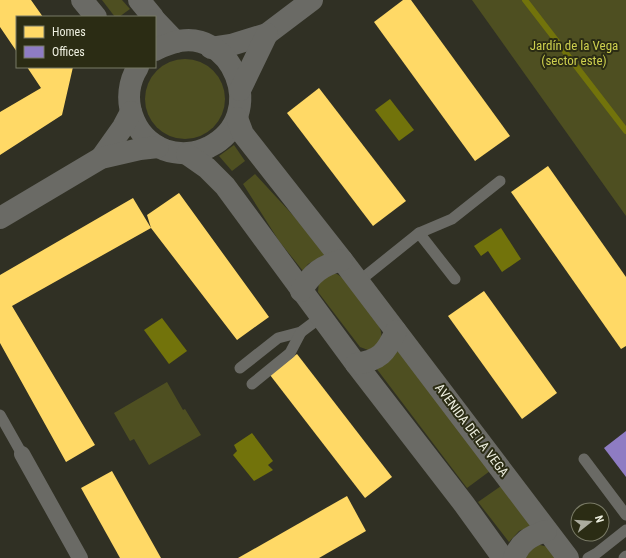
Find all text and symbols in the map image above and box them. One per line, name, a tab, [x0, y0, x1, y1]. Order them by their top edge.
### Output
legend	[16, 16, 156, 68]
text: Homes	[52, 25, 86, 39]
park label: Jardín de la Vega (sector este)	[530, 38, 618, 68]
text: Offices	[52, 45, 85, 59]
street label: AVENIDA DE LA VEGA	[432, 381, 512, 480]
north arrow	[570, 502, 610, 542]
text: N	[592, 514, 606, 525]

